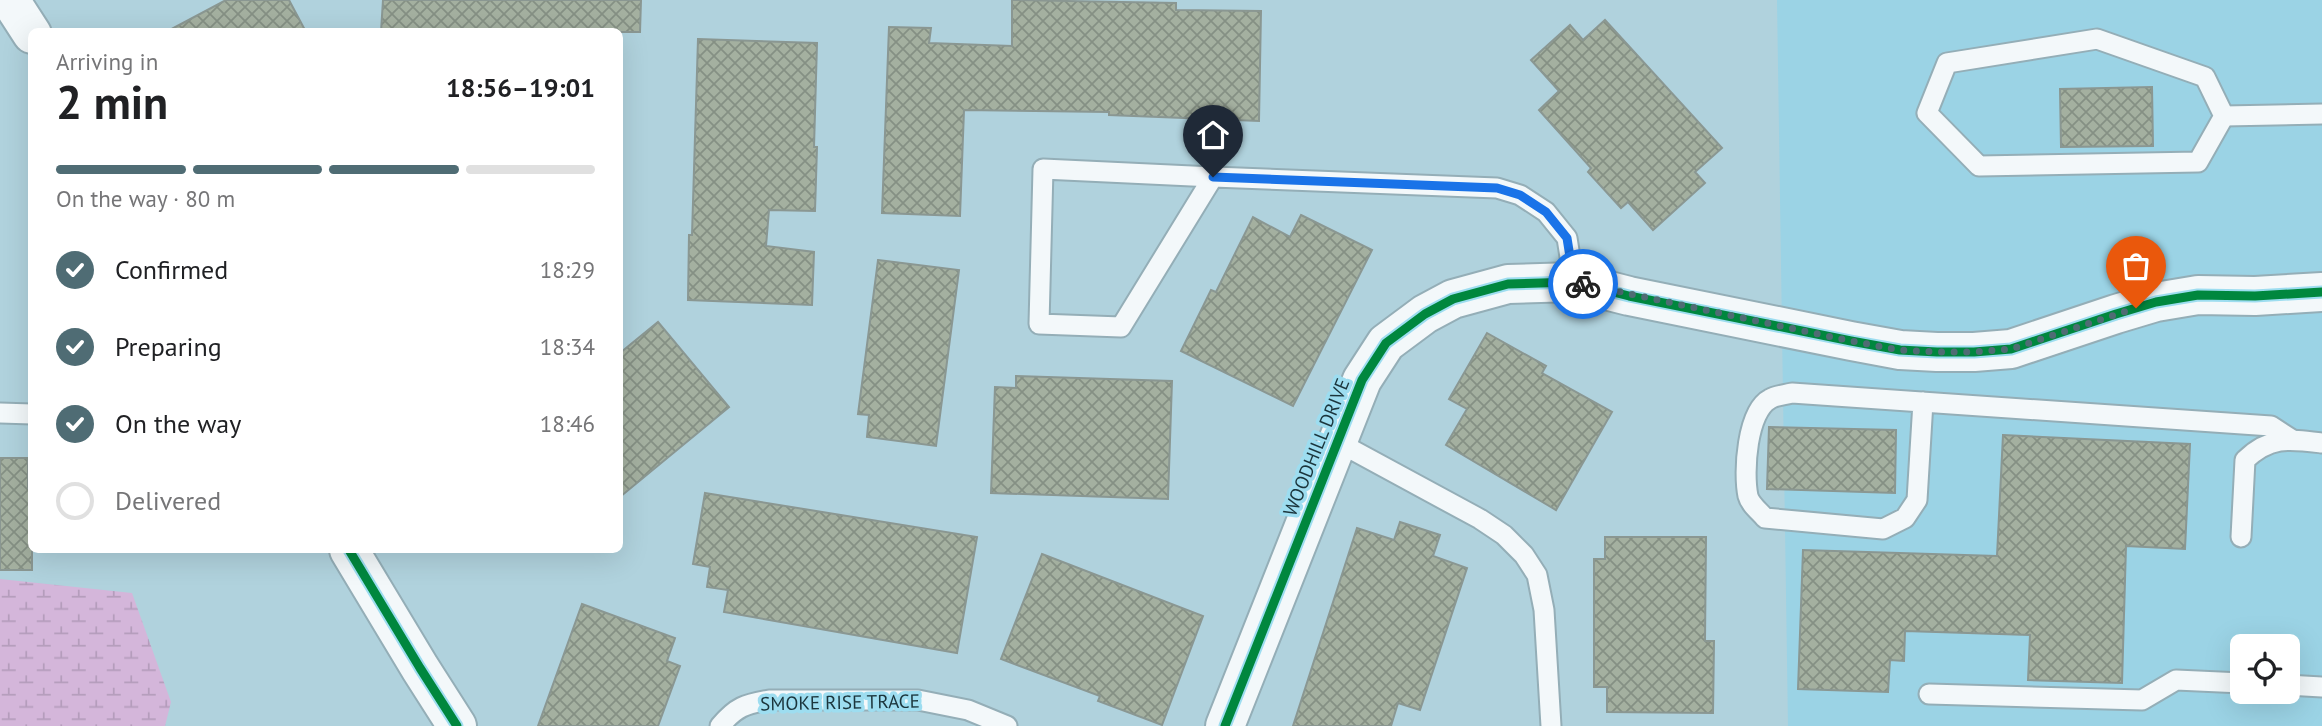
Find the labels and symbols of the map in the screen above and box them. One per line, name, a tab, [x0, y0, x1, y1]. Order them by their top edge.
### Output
pin	[1183, 105, 1243, 177]
pin	[2106, 236, 2166, 308]
courier	[1548, 249, 1618, 319]
street label: WOODHILL DRIVE	[1277, 375, 1355, 519]
street label: SMOKE RISE TRACE	[760, 689, 920, 715]

